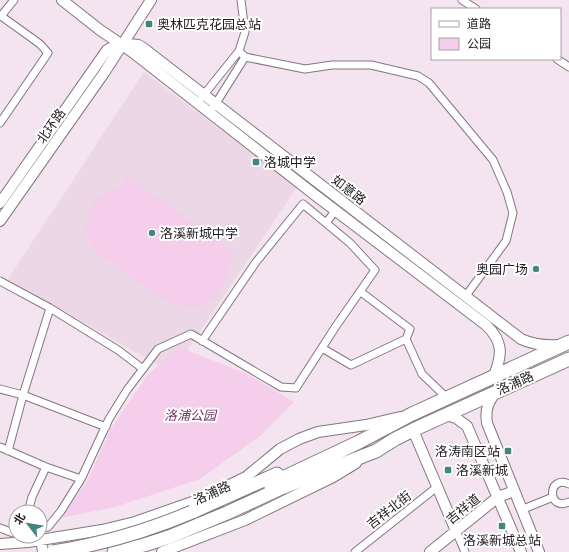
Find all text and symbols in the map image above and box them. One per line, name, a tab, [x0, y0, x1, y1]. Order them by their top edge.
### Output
legend	[431, 8, 561, 60]
place label: 奥林匹克花园总站	[157, 16, 261, 33]
text: 道路	[467, 16, 491, 31]
marker: 奥林匹克花园总站	[144, 19, 154, 29]
text: 公园	[467, 36, 491, 51]
street label: 北环路	[33, 105, 69, 147]
place label: 洛城中学	[264, 154, 316, 171]
marker: 洛城中学	[251, 157, 261, 167]
street label: 如意路	[328, 171, 370, 209]
place label: 洛溪新城中学	[160, 225, 238, 242]
marker: 洛溪新城中学	[147, 228, 157, 238]
place label: 奥园广场	[476, 261, 528, 278]
marker: 奥园广场	[531, 264, 541, 274]
street label: 洛浦路	[494, 367, 536, 399]
park label: 洛浦公园	[164, 407, 218, 424]
place label: 洛涛南区站	[435, 443, 500, 460]
marker: 洛涛南区站	[503, 446, 513, 456]
place label: 洛溪新城	[456, 462, 508, 479]
marker: 洛溪新城	[443, 465, 453, 475]
street label: 洛浦路	[191, 477, 233, 509]
street label: 吉祥北街	[363, 487, 415, 533]
street label: 吉祥道	[442, 490, 484, 528]
north arrow	[8, 504, 48, 544]
text: 北	[11, 511, 28, 527]
marker: 洛溪新城总站	[497, 521, 507, 531]
place label: 洛溪新城总站	[463, 532, 541, 549]

